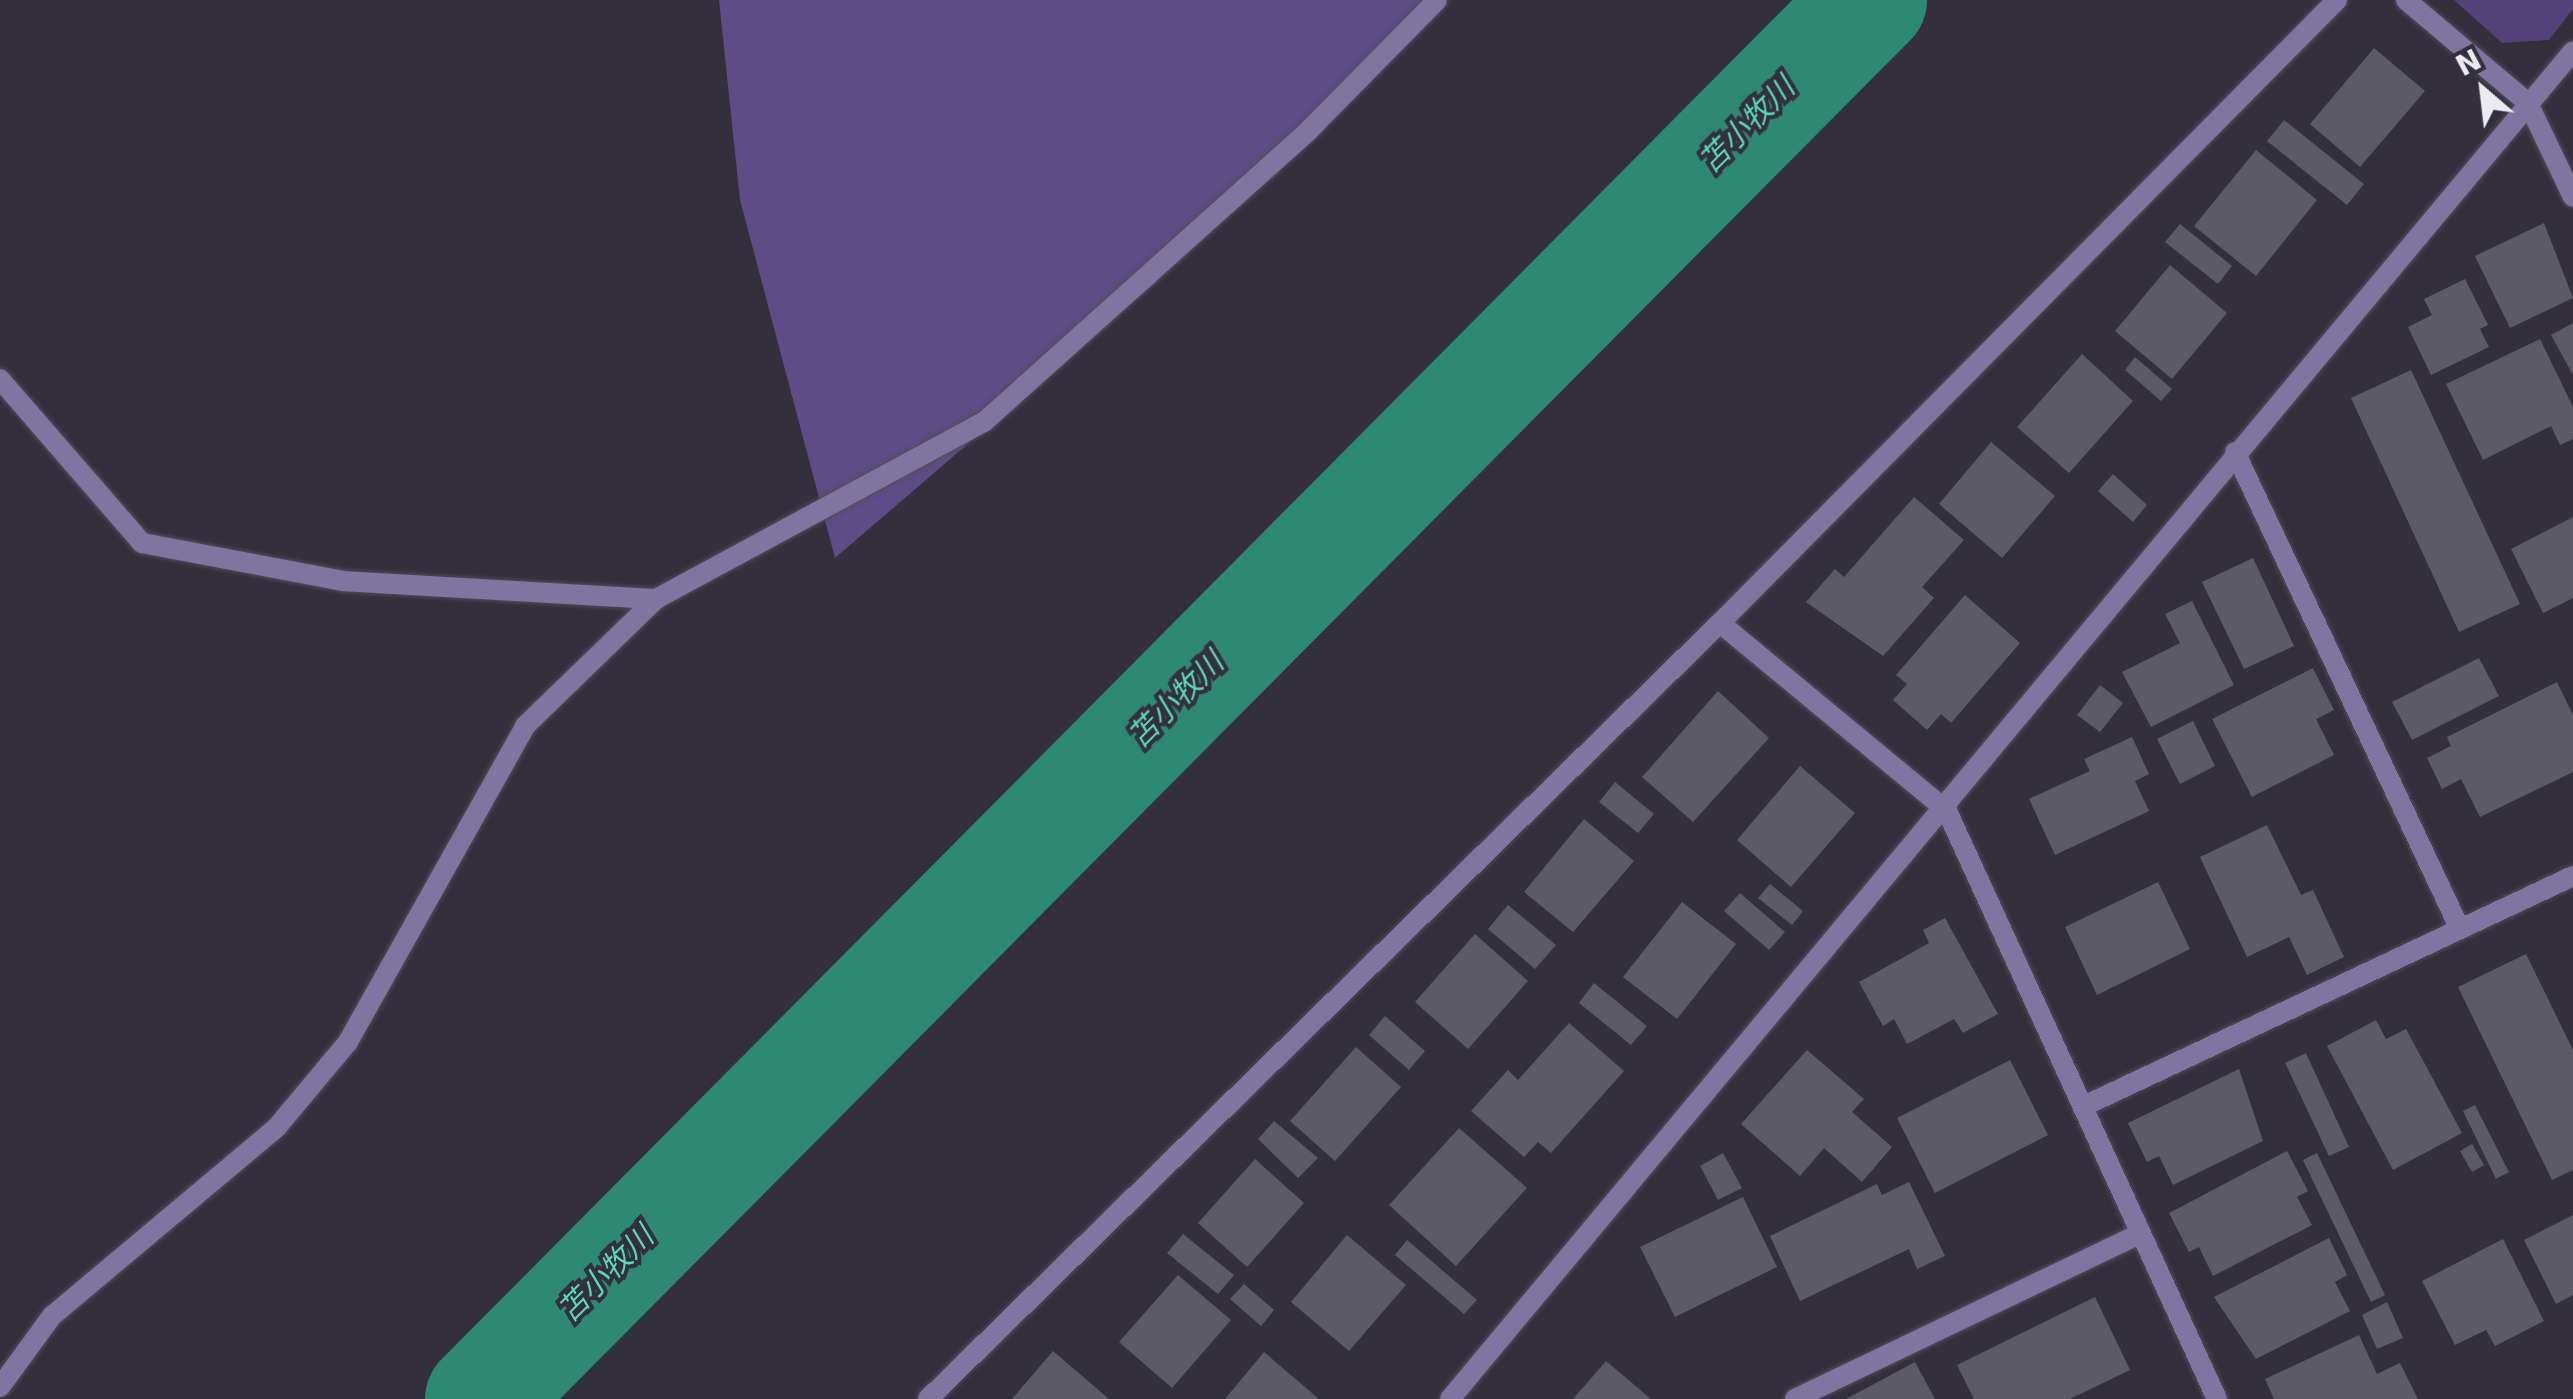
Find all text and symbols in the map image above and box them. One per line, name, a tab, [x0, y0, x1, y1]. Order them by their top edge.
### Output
north arrow	[2433, 40, 2533, 140]
text: N	[2451, 43, 2487, 83]
water label: 苫小牧川	[1692, 70, 1802, 180]
water label: 苫小牧川	[1121, 645, 1231, 755]
water label: 苫小牧川	[551, 1219, 661, 1329]

